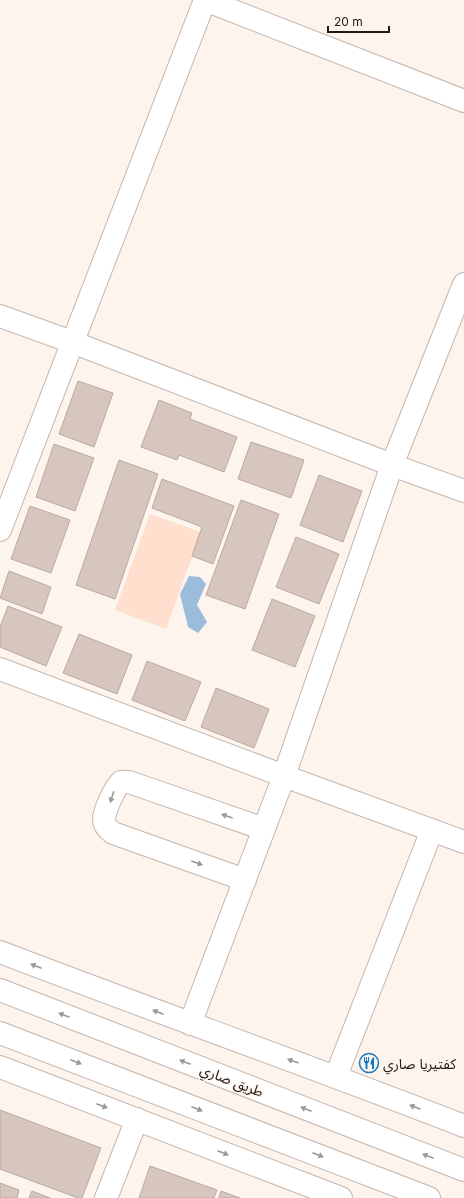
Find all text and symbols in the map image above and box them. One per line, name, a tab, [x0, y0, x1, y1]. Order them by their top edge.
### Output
scale bar	[328, 8, 389, 34]
text: 20 m	[334, 14, 363, 29]
one-way arrow	[109, 791, 115, 803]
one-way arrow	[221, 813, 233, 819]
one-way arrow	[191, 860, 203, 866]
one-way arrow	[30, 962, 42, 968]
one-way arrow	[151, 1009, 163, 1015]
one-way arrow	[58, 1011, 70, 1017]
restaurant icon: كفتيريا صاري	[358, 1052, 380, 1074]
place label: كفتيريا صاري	[383, 1055, 456, 1075]
one-way arrow	[179, 1058, 191, 1064]
one-way arrow	[287, 1058, 299, 1064]
one-way arrow	[70, 1060, 82, 1066]
street label: طريق صاري	[197, 1060, 266, 1103]
one-way arrow	[96, 1103, 107, 1109]
one-way arrow	[408, 1104, 420, 1110]
one-way arrow	[300, 1105, 312, 1111]
one-way arrow	[191, 1106, 203, 1112]
one-way arrow	[218, 1150, 230, 1156]
one-way arrow	[421, 1152, 433, 1158]
one-way arrow	[313, 1153, 325, 1159]

